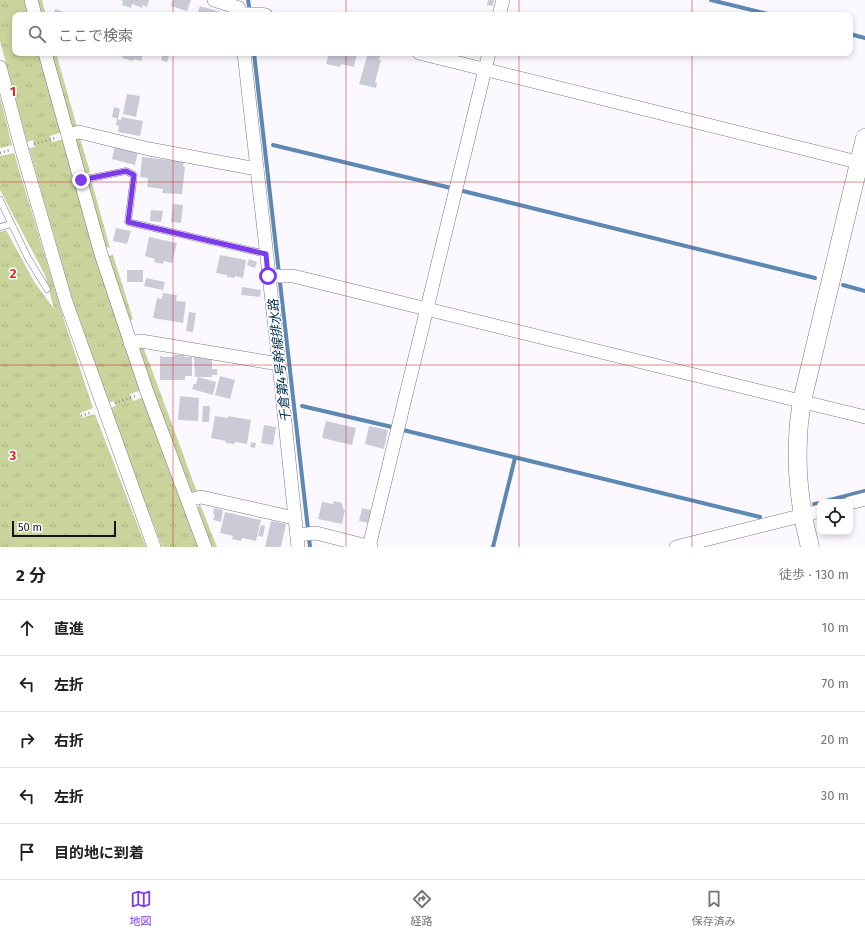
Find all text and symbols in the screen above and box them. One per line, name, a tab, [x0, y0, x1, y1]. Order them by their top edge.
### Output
search box	[12, 12, 853, 56]
icon: search	[26, 23, 48, 45]
text: ここで検索	[58, 27, 133, 45]
text: 1	[10, 84, 16, 99]
route end	[72, 171, 90, 189]
text: 2	[10, 266, 17, 281]
route start	[259, 267, 277, 285]
water label: 千倉第4号幹線排水路	[265, 298, 293, 423]
text: 3	[9, 448, 17, 463]
map controls	[817, 499, 853, 535]
button: locate	[817, 499, 853, 535]
scale bar	[12, 519, 116, 538]
text: 50 m	[18, 521, 42, 534]
text: 2 分	[16, 565, 46, 586]
text: 徒歩 · 130 m	[779, 567, 849, 582]
icon: ahead	[16, 617, 38, 639]
text: 直進	[54, 620, 84, 638]
text: 10 m	[822, 620, 849, 635]
icon: left	[16, 673, 38, 695]
text: 左折	[54, 676, 84, 694]
text: 70 m	[822, 676, 849, 691]
icon: right	[16, 729, 38, 751]
text: 右折	[54, 732, 84, 750]
text: 20 m	[821, 732, 849, 747]
icon: left	[16, 785, 38, 807]
text: 左折	[54, 788, 84, 806]
text: 30 m	[821, 788, 849, 803]
icon: arrive	[16, 841, 38, 863]
text: 目的地に到着	[54, 844, 144, 862]
tab: 地図	[130, 888, 152, 928]
tab: 経路	[411, 888, 433, 928]
tab: 保存済み	[692, 888, 736, 928]

